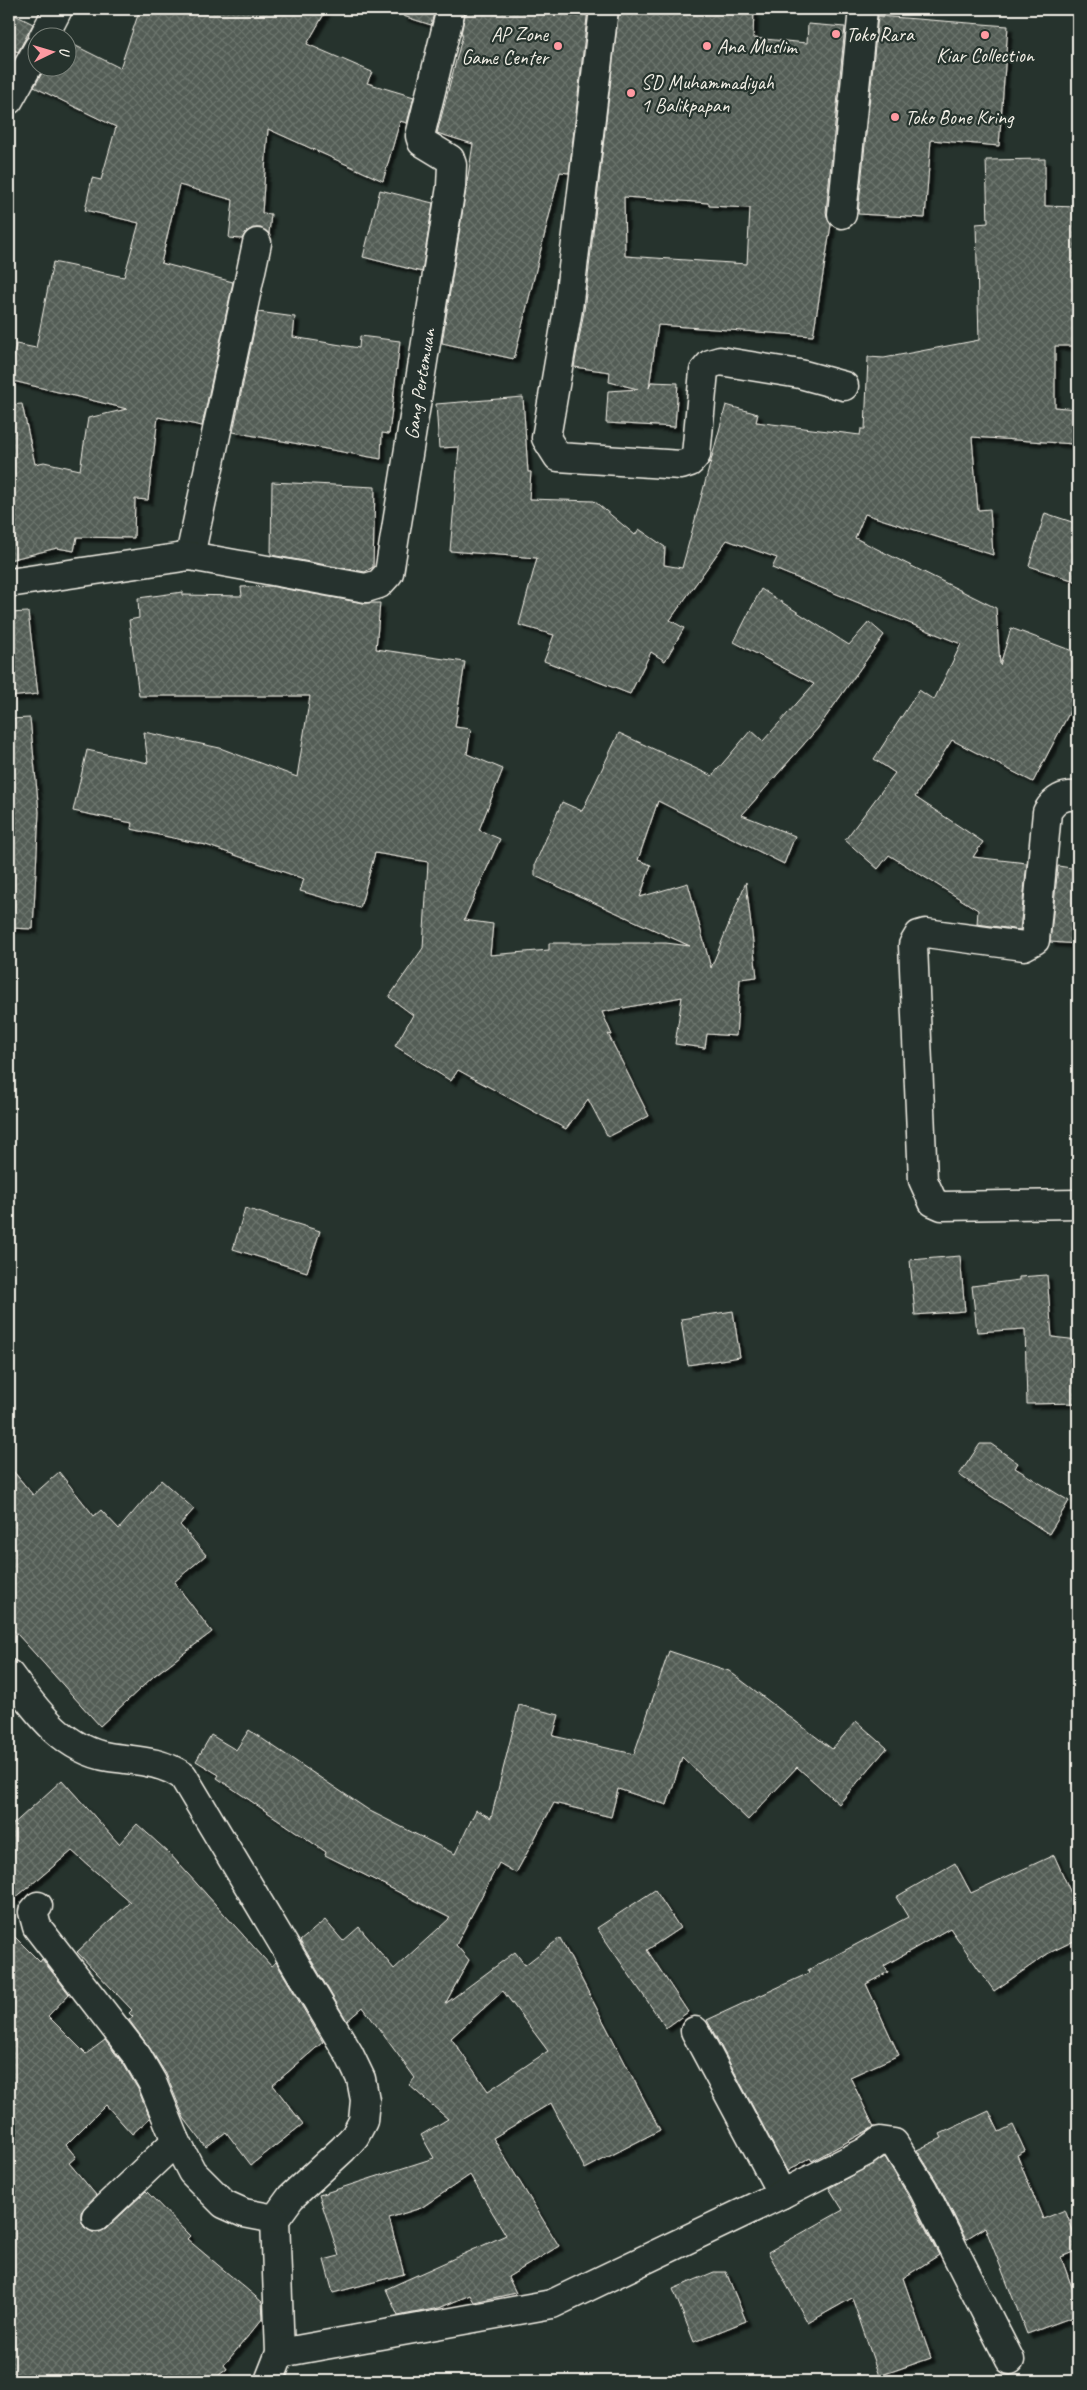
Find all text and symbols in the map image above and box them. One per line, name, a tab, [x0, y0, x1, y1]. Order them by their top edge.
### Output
place label: AP Zone Game Center	[462, 22, 550, 70]
place label: Toko Rara	[846, 22, 915, 47]
north arrow	[28, 28, 78, 78]
marker: Toko Rara	[830, 28, 842, 40]
marker: Kiar Collection	[979, 29, 991, 41]
place label: Ana Muslim	[717, 34, 798, 59]
marker: AP Zone Game Center	[552, 40, 564, 52]
marker: Ana Muslim	[701, 40, 713, 52]
place label: Kiar Collection	[936, 43, 1035, 68]
text: U	[56, 47, 73, 58]
place label: SD Muhammadiyah 1 Balikpapan	[641, 70, 775, 118]
marker: SD Muhammadiyah 1 Balikpapan	[625, 87, 637, 99]
place label: Toko Bone Kring	[905, 105, 1015, 130]
marker: Toko Bone Kring	[889, 111, 901, 123]
street label: Gang Pertemuan	[398, 326, 441, 441]

